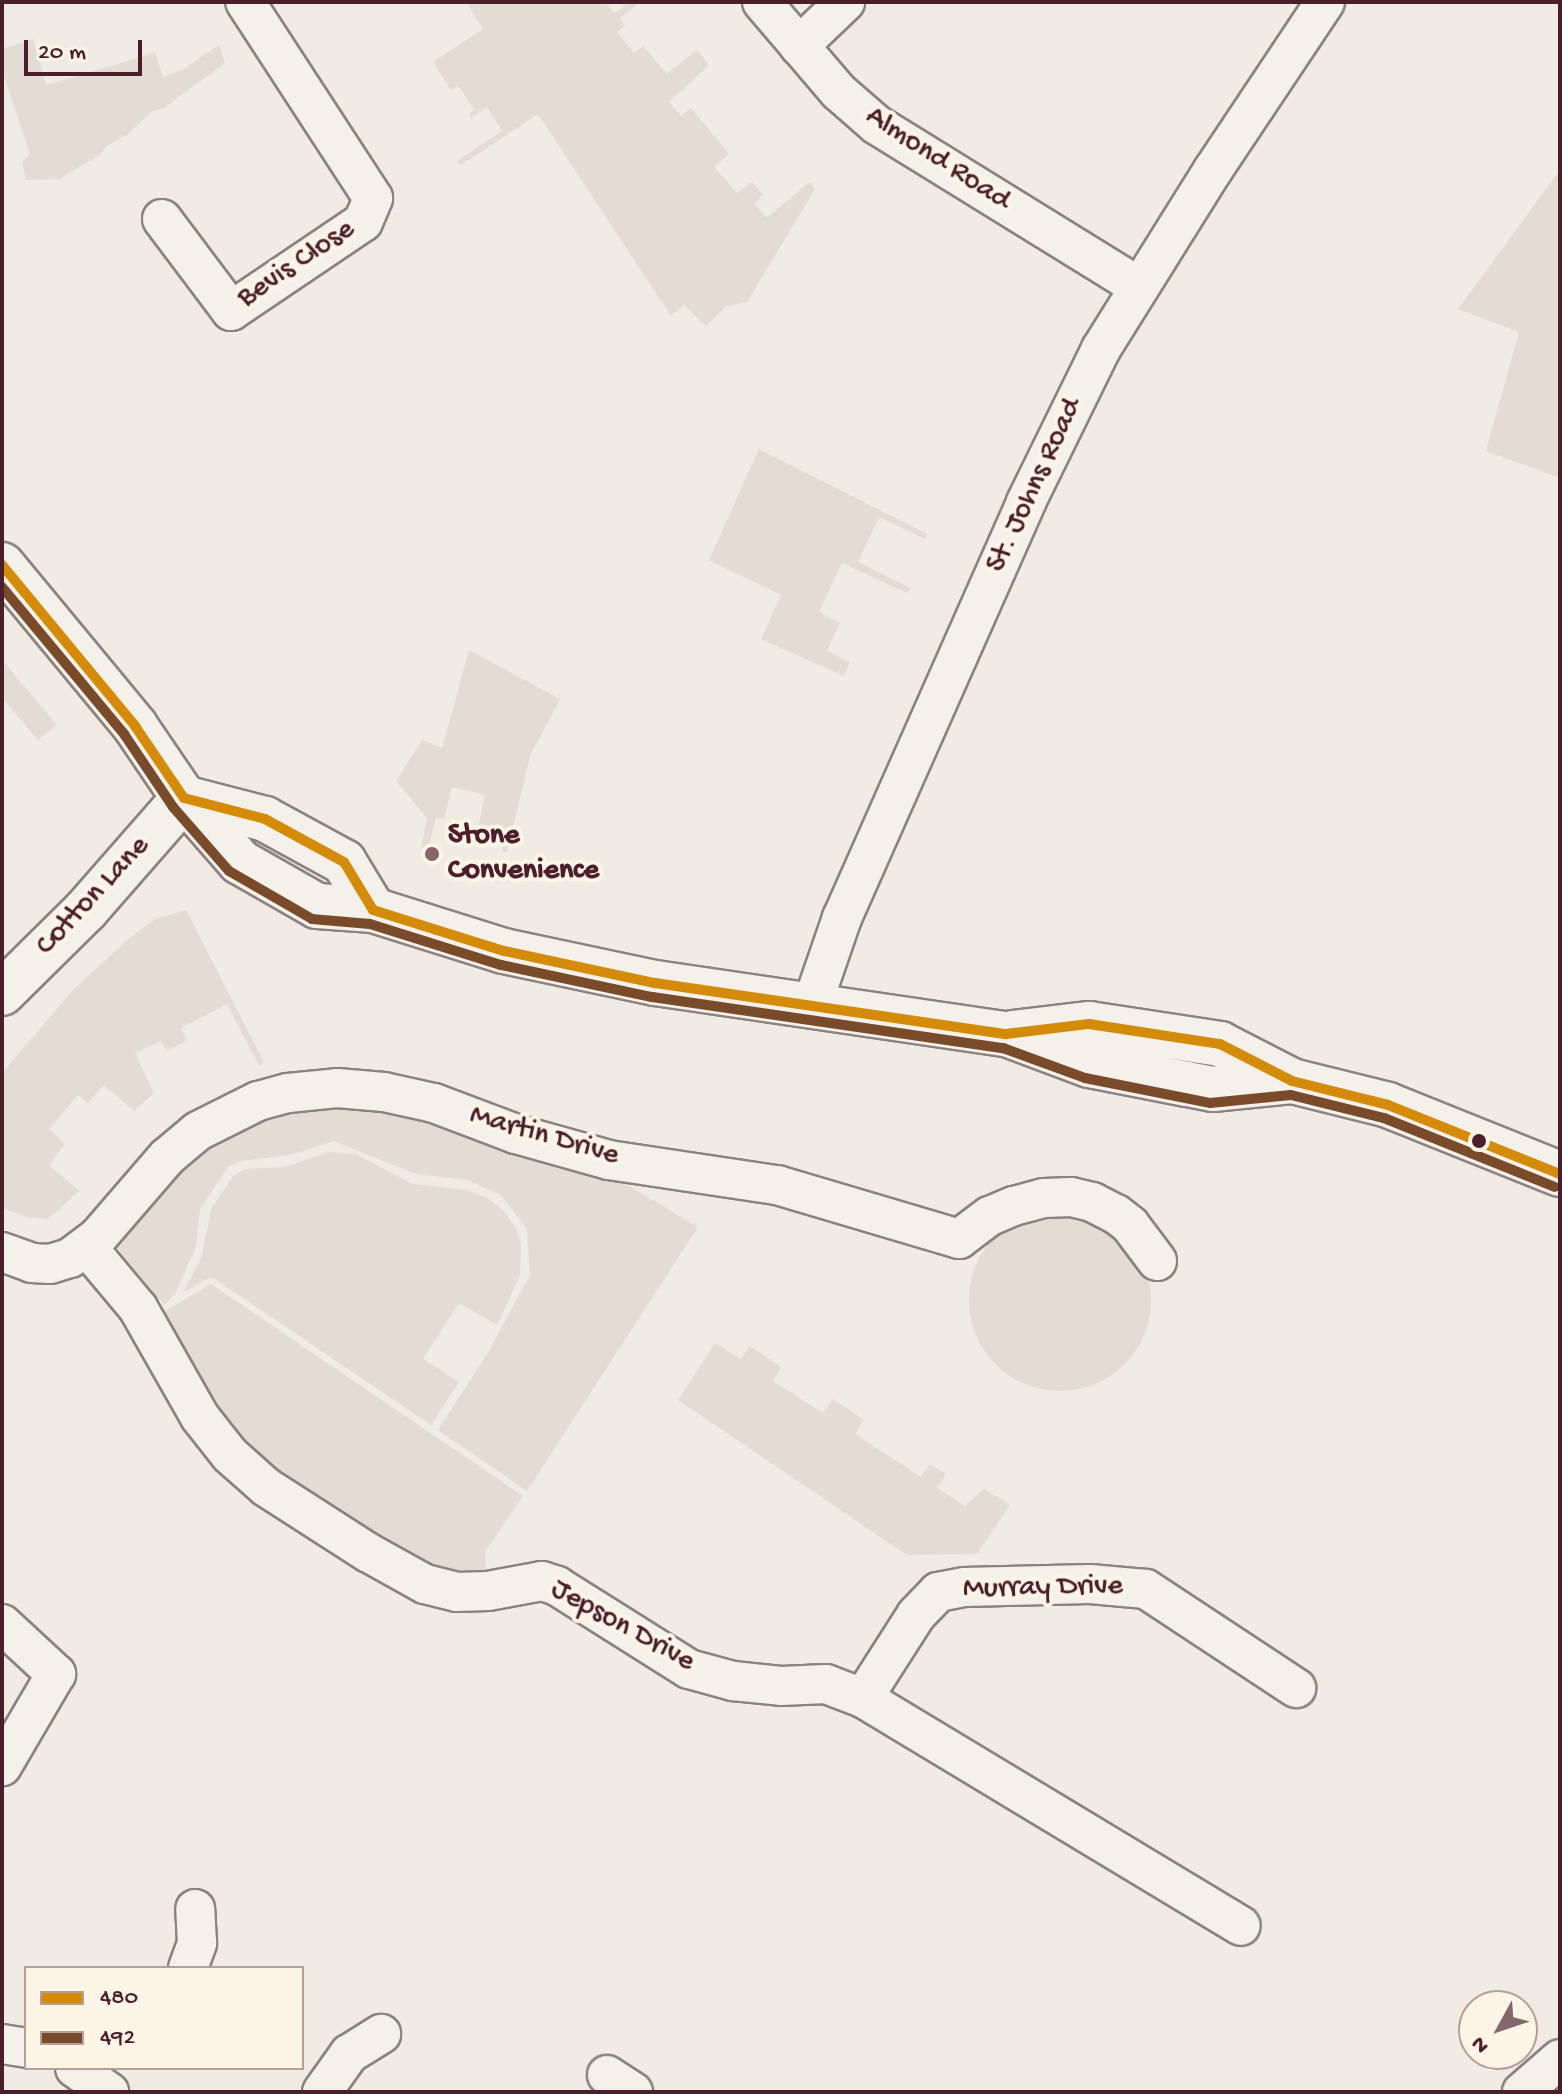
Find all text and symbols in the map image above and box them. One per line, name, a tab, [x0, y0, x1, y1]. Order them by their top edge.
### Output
scale bar	[28, 24, 146, 74]
text: 20 m	[38, 39, 86, 68]
street label: Almond Road	[858, 100, 1016, 220]
street label: Bevis Close	[232, 213, 362, 317]
street label: St. Johns Road	[980, 393, 1092, 579]
place label: Stone Convenience	[448, 819, 599, 890]
street label: Cotton Lane	[29, 830, 159, 964]
marker: Stone Convenience	[423, 845, 441, 863]
street label: Martin Drive	[465, 1099, 623, 1175]
unlabelled marker	[1471, 1133, 1487, 1149]
street label: Murray Drive	[963, 1570, 1123, 1608]
street label: Jepson Drive	[544, 1573, 700, 1681]
legend	[24, 1966, 304, 2070]
text: 480	[100, 1984, 138, 2013]
north arrow	[1458, 1990, 1538, 2070]
text: 492	[100, 2024, 135, 2053]
text: N	[1467, 2030, 1496, 2058]

